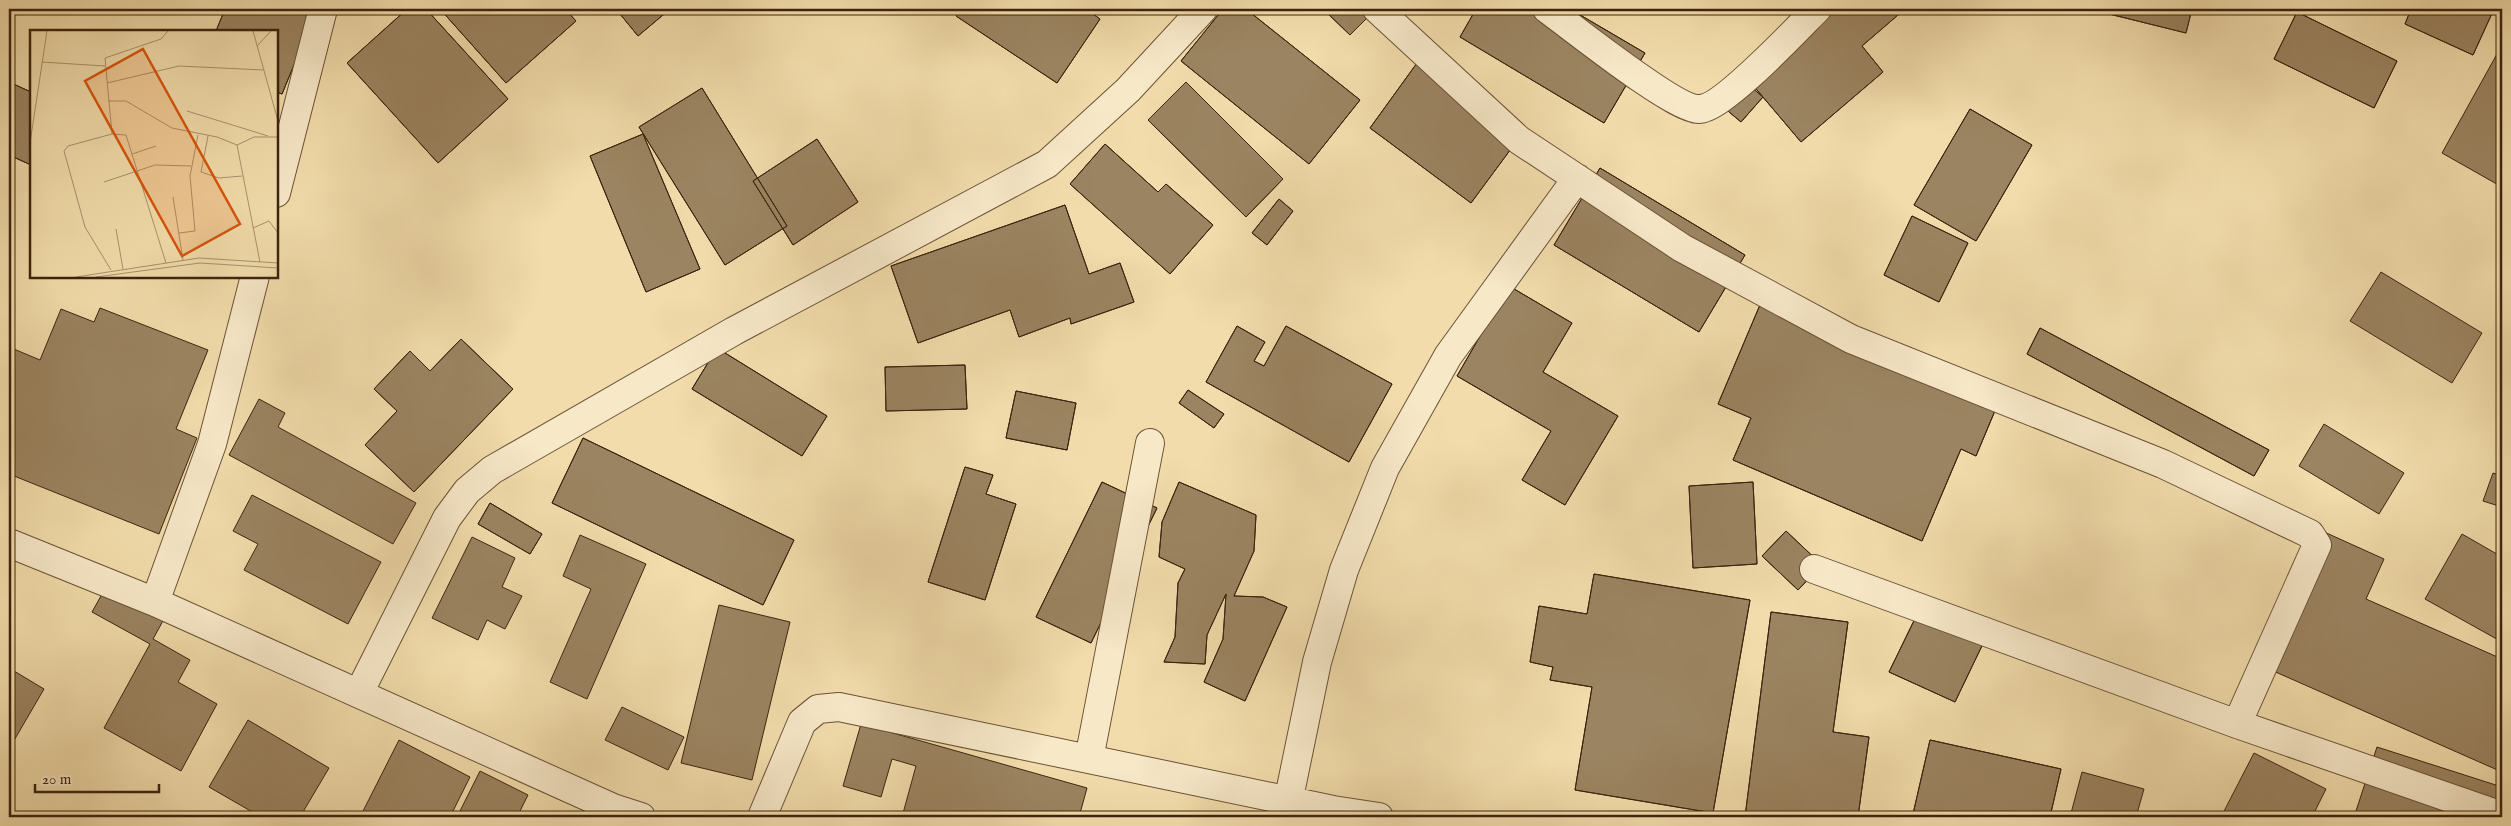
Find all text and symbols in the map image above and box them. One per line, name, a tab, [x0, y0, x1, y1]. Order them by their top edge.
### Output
inset map	[30, 30, 278, 278]
scale bar	[35, 761, 159, 793]
text: 20 m	[42, 770, 72, 789]

